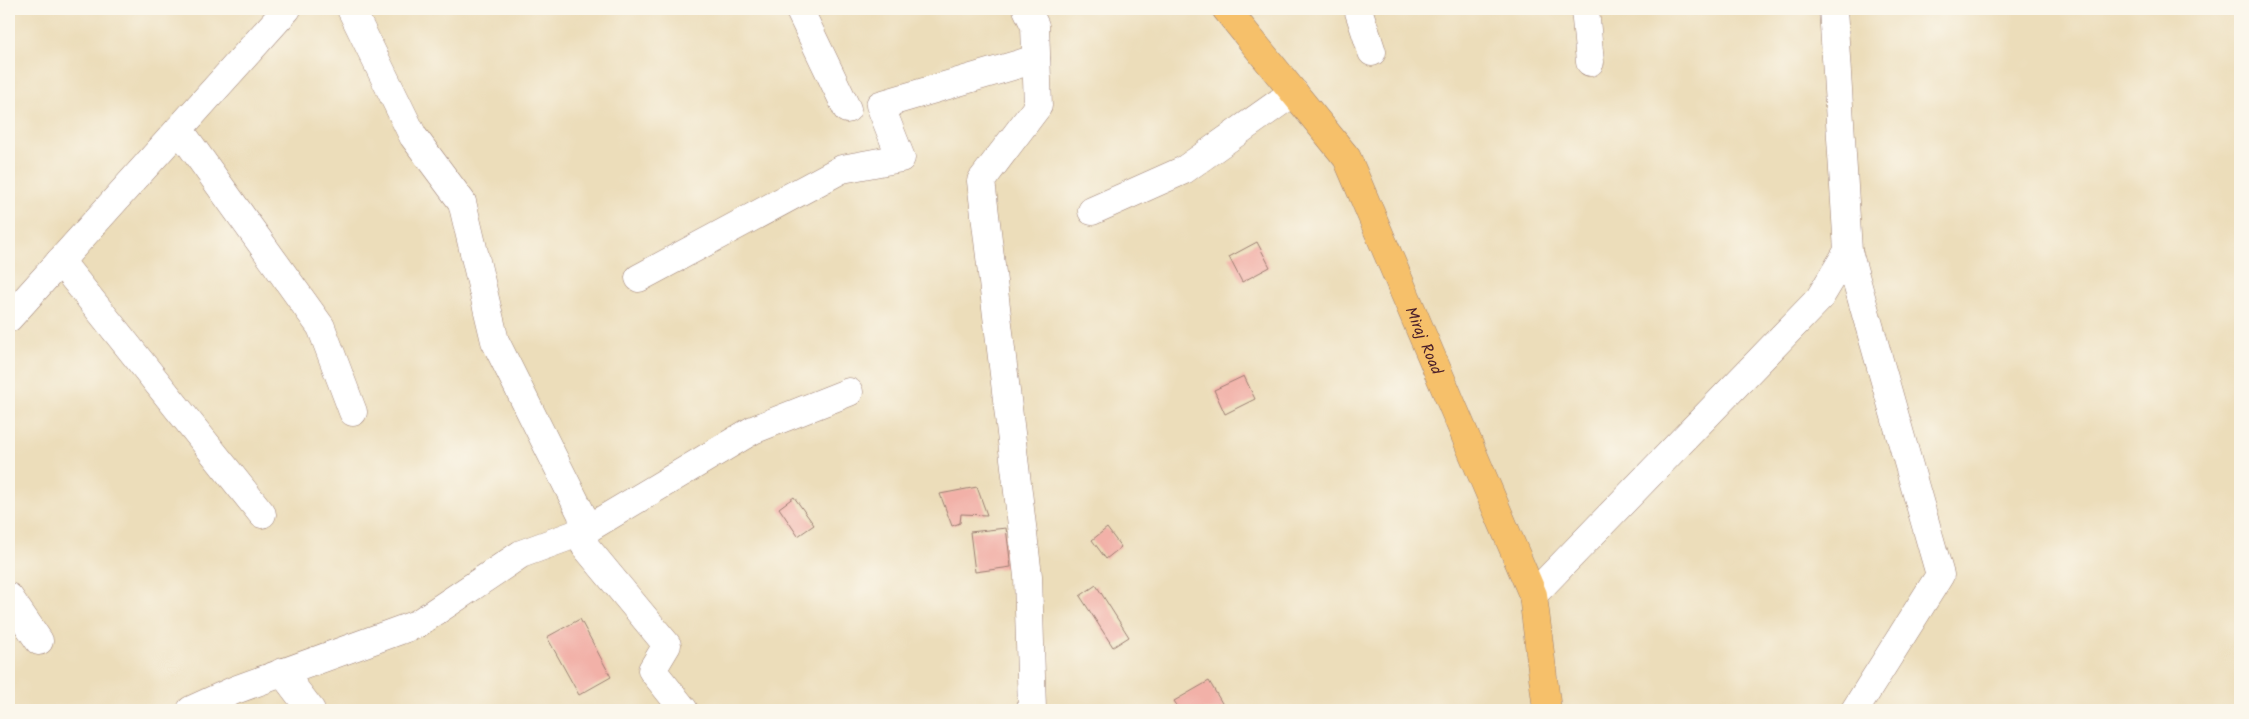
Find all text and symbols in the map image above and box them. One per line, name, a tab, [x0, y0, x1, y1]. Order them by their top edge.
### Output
street label: Miraj Road	[1398, 303, 1449, 380]

